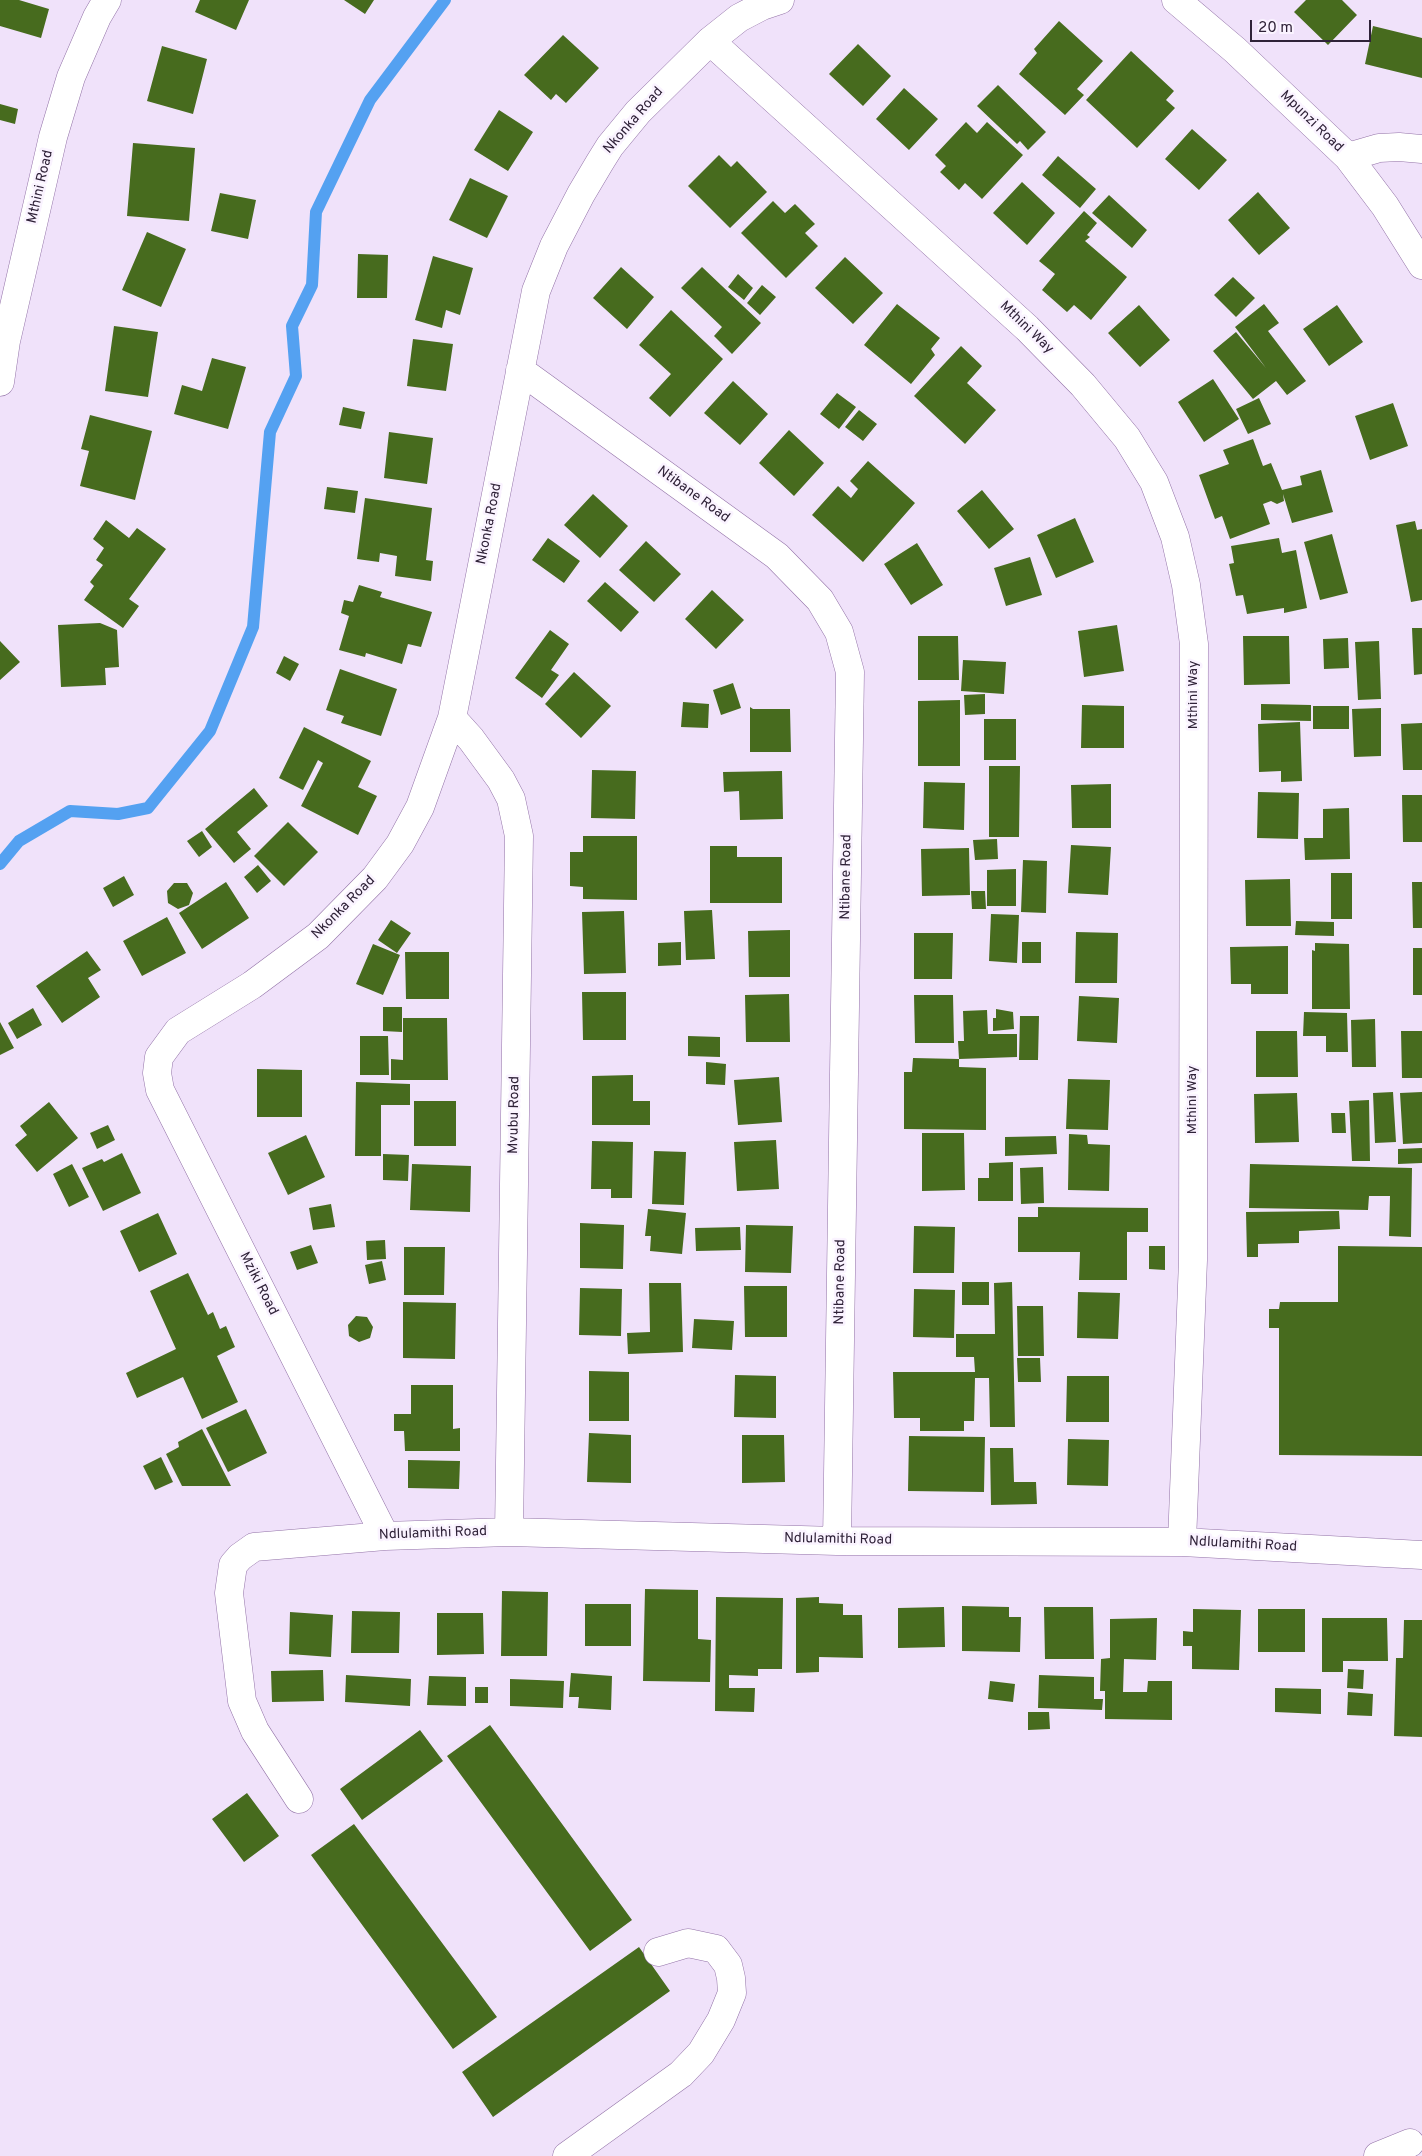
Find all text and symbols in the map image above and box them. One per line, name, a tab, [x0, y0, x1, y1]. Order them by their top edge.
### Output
scale bar	[1252, 10, 1373, 42]
text: 20 m	[1258, 19, 1293, 38]
street label: Nkonka Road	[601, 84, 667, 158]
street label: Mpunzi Road	[1276, 88, 1346, 156]
street label: Mthini Road	[24, 149, 58, 225]
street label: Mthini Way	[995, 298, 1057, 358]
street label: Ntibane Road	[654, 463, 732, 527]
street label: Nkonka Road	[474, 482, 506, 566]
street label: Mthini Way	[1186, 661, 1202, 729]
street label: Ntibane Road	[838, 834, 856, 920]
street label: Nkonka Road	[309, 873, 379, 943]
street label: Mthini Way	[1185, 1066, 1201, 1134]
street label: Mvubu Road	[506, 1076, 524, 1154]
street label: Ntibane Road	[832, 1239, 850, 1325]
street label: Mziki Road	[235, 1250, 281, 1318]
street label: Ndlulamithi Road	[379, 1524, 487, 1544]
street label: Ndlulamithi Road	[784, 1531, 892, 1549]
street label: Ndlulamithi Road	[1189, 1534, 1297, 1556]

